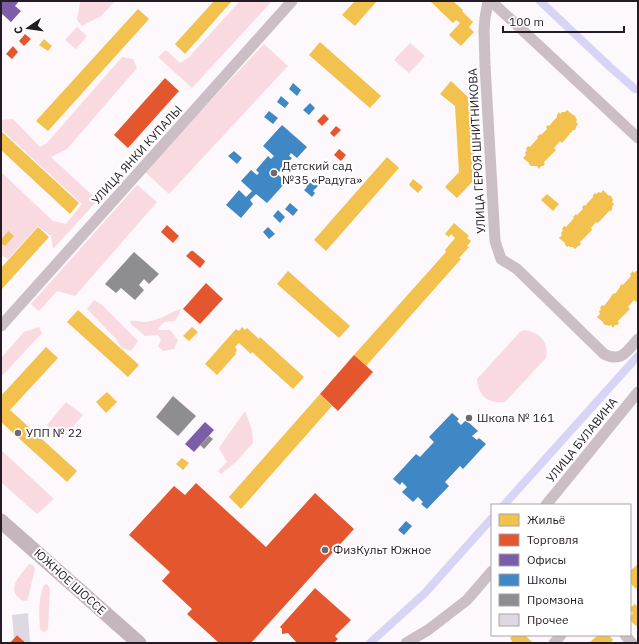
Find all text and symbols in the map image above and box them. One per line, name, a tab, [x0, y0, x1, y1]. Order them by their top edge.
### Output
north arrow	[8, 8, 48, 48]
scale bar	[503, 8, 624, 34]
text: 100 m	[509, 14, 544, 29]
text: С	[11, 25, 26, 35]
street label: УЛИЦА ГЕРОЯ ШНИТНИКОВА	[465, 68, 488, 234]
street label: УЛИЦА ЯНКИ КУПАЛЫ	[88, 102, 185, 207]
place label: Детский сад №35 «Радуга»	[282, 158, 362, 187]
marker: Детский сад №35 «Радуга»	[269, 168, 279, 178]
street label: УЛИЦА БУЛАВИНА	[543, 394, 621, 485]
place label: Школа № 161	[477, 410, 554, 425]
marker: Школа № 161	[464, 413, 474, 423]
place label: УПП № 22	[26, 425, 82, 440]
marker: УПП № 22	[13, 428, 23, 438]
legend	[491, 504, 631, 636]
text: Жильё	[527, 512, 566, 527]
text: Торговля	[527, 532, 578, 547]
place label: ФизКульт Южное	[333, 542, 432, 557]
street label: ЮЖНОЕ ШОССЕ	[31, 545, 109, 618]
marker: ФизКульт Южное	[320, 545, 330, 555]
text: Офисы	[527, 552, 566, 567]
text: Школы	[527, 572, 567, 587]
text: Промзона	[527, 592, 584, 607]
text: Прочее	[527, 612, 569, 627]

